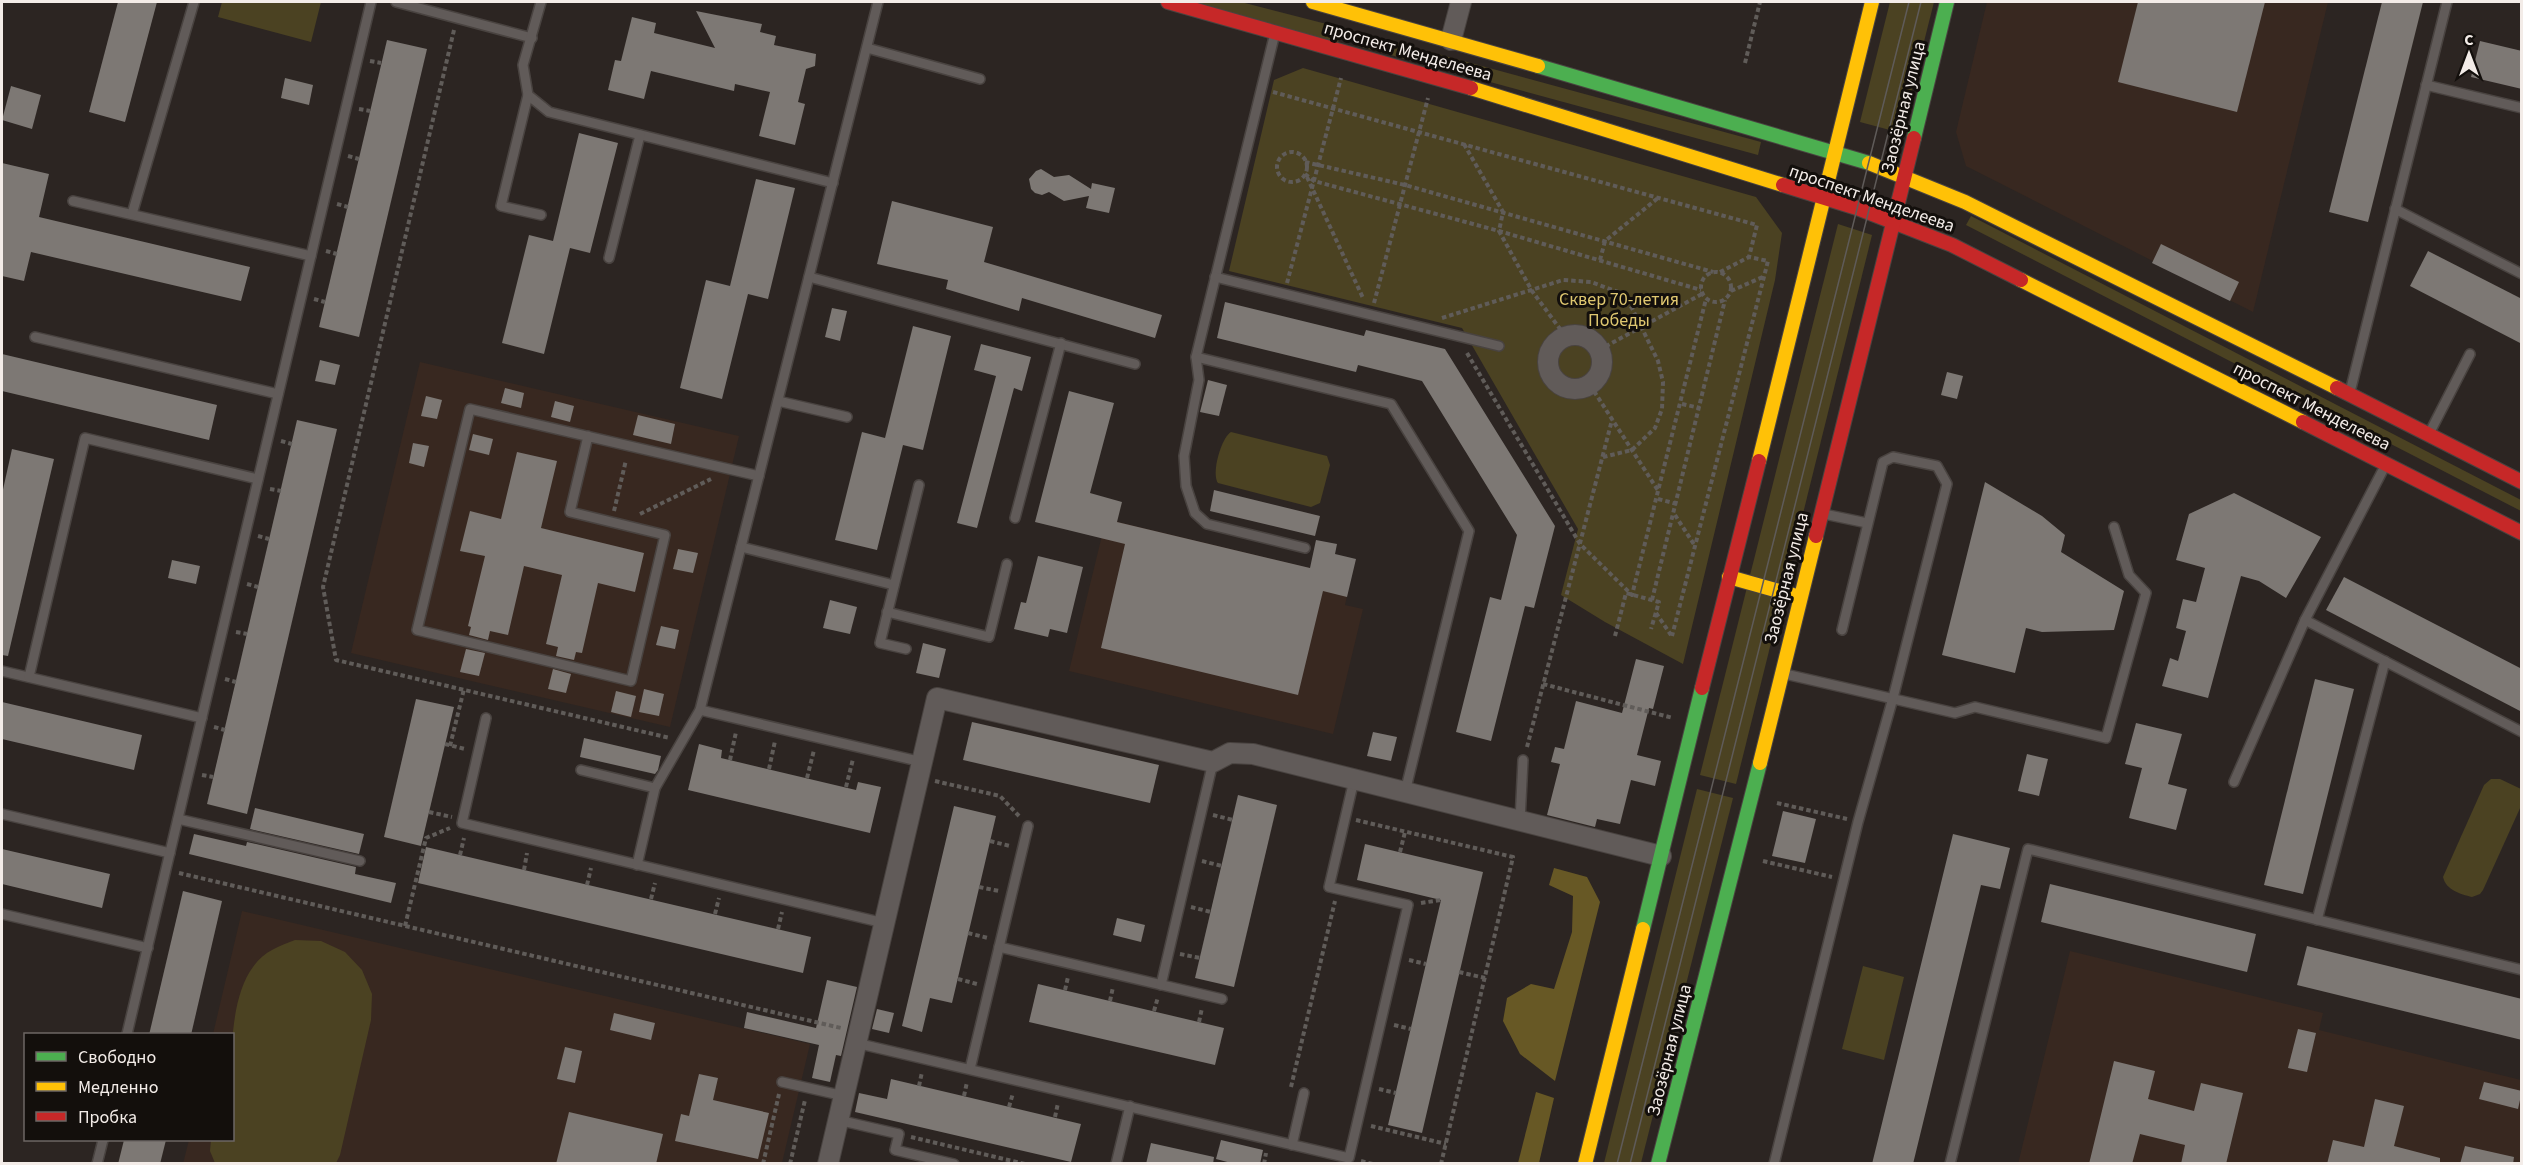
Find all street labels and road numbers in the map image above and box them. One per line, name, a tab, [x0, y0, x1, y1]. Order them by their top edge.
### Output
street label: проспект Менделеева	[1321, 16, 1495, 87]
street label: Заозёрная улица	[1875, 39, 1932, 176]
street label: проспект Менделеева	[1786, 158, 1958, 239]
street label: проспект Менделеева	[2229, 356, 2395, 457]
street label: Заозёрная улица	[1758, 510, 1815, 647]
street label: Заозёрная улица	[1641, 982, 1698, 1119]

